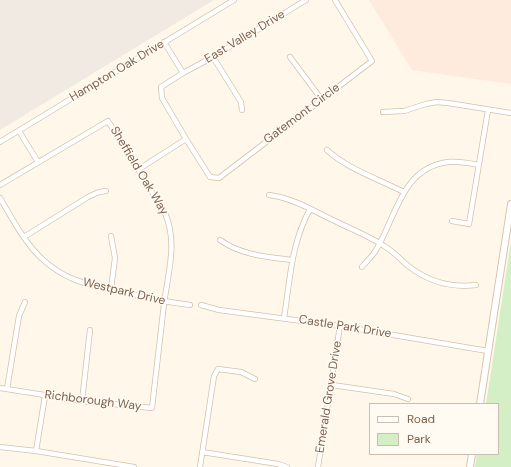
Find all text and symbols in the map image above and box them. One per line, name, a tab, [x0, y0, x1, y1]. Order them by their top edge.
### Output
street label: East Valley Drive	[202, 7, 288, 67]
street label: Hampton Oak Drive	[67, 37, 167, 105]
street label: Gatemont Circle	[261, 81, 343, 147]
street label: Sheffield Oak Way	[107, 124, 171, 218]
street label: Westpark Drive	[81, 275, 167, 309]
street label: Castle Park Drive	[298, 313, 392, 341]
street label: Emerald Grove Drive	[313, 340, 345, 454]
street label: Richborough Way	[44, 388, 142, 414]
legend	[369, 403, 499, 455]
text: Road	[407, 411, 435, 427]
text: Park	[407, 431, 431, 447]

